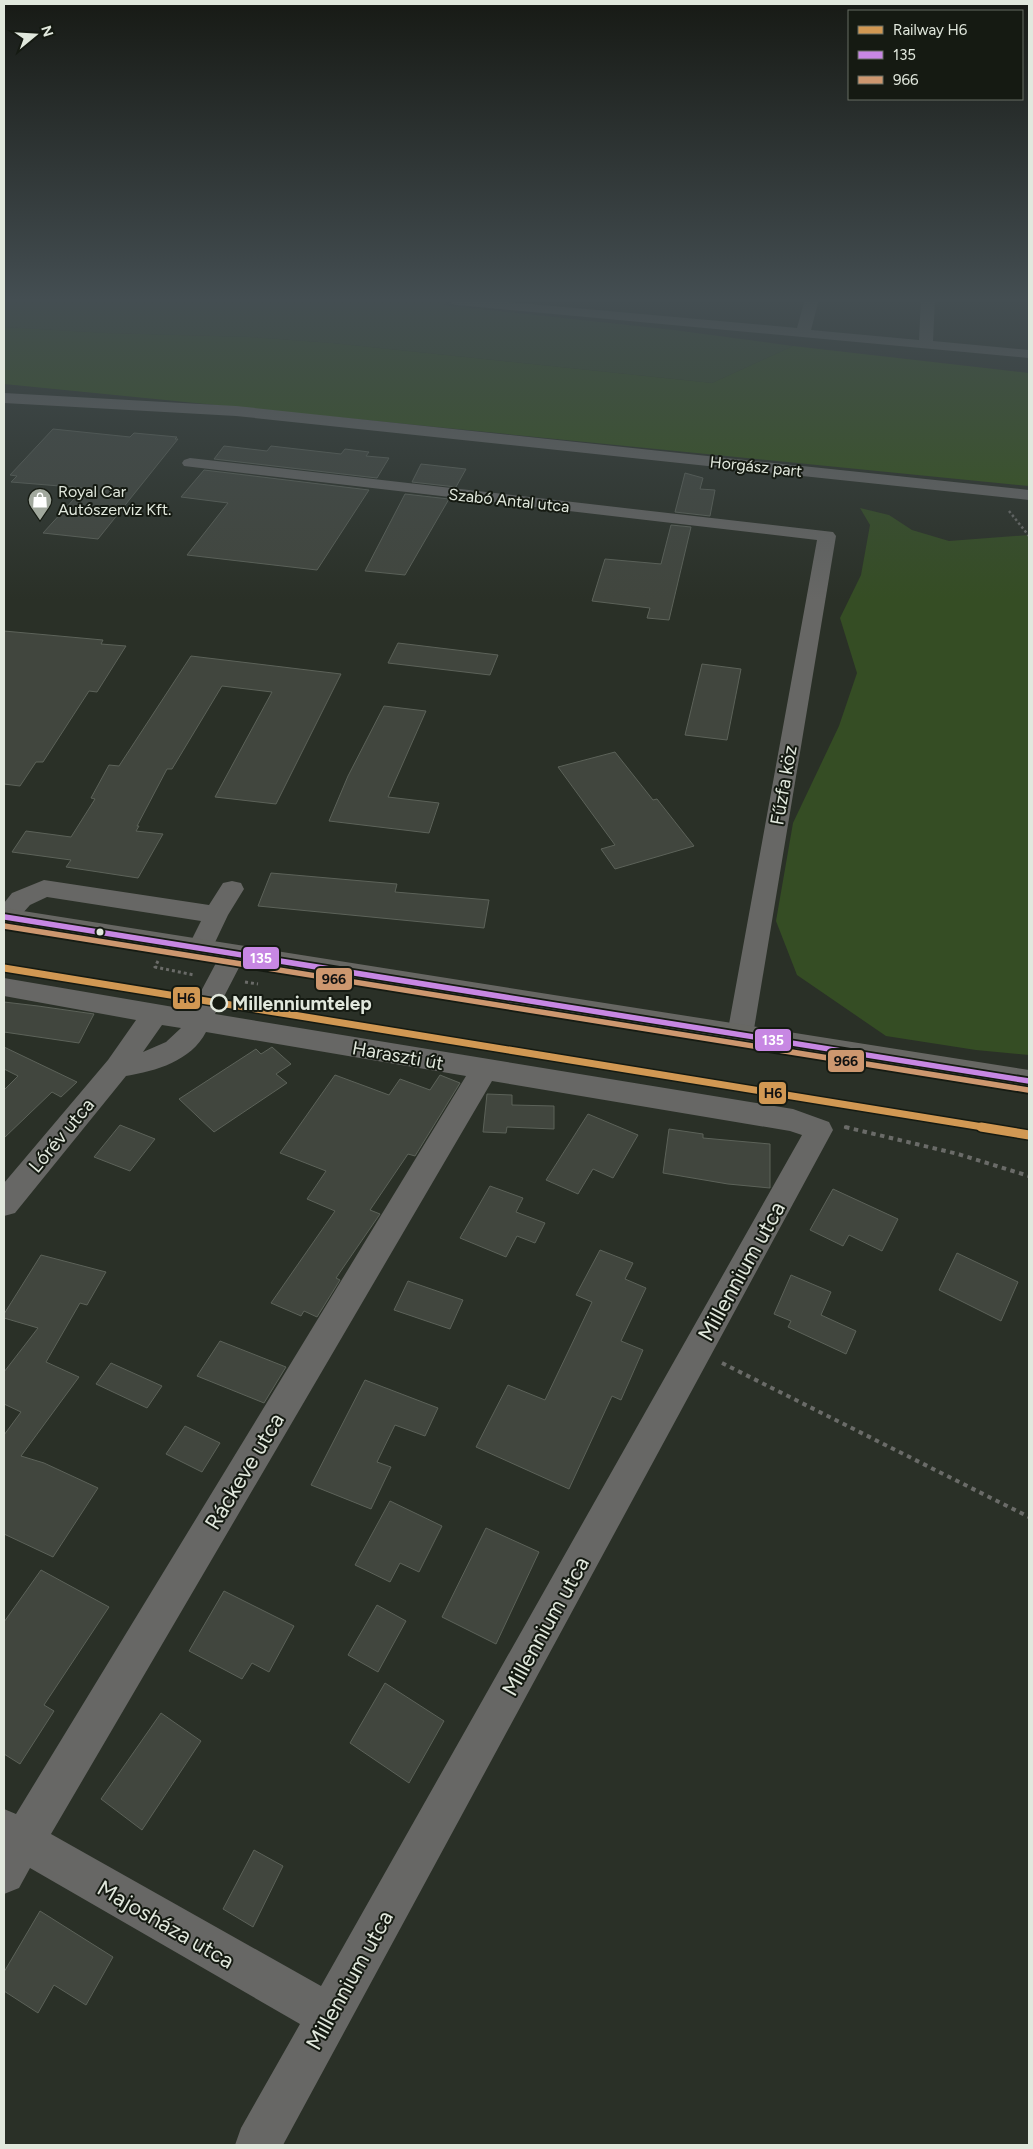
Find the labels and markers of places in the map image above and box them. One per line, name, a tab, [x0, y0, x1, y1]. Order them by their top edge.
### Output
place label: Royal Car Autószerviz Kft.	[58, 482, 171, 519]
shop icon: Royal Car Autószerviz Kft.	[27, 487, 53, 521]
unlabelled marker	[95, 927, 105, 937]
place label: Millenniumtelep	[232, 992, 372, 1015]
marker: Millenniumtelep	[210, 994, 228, 1012]

